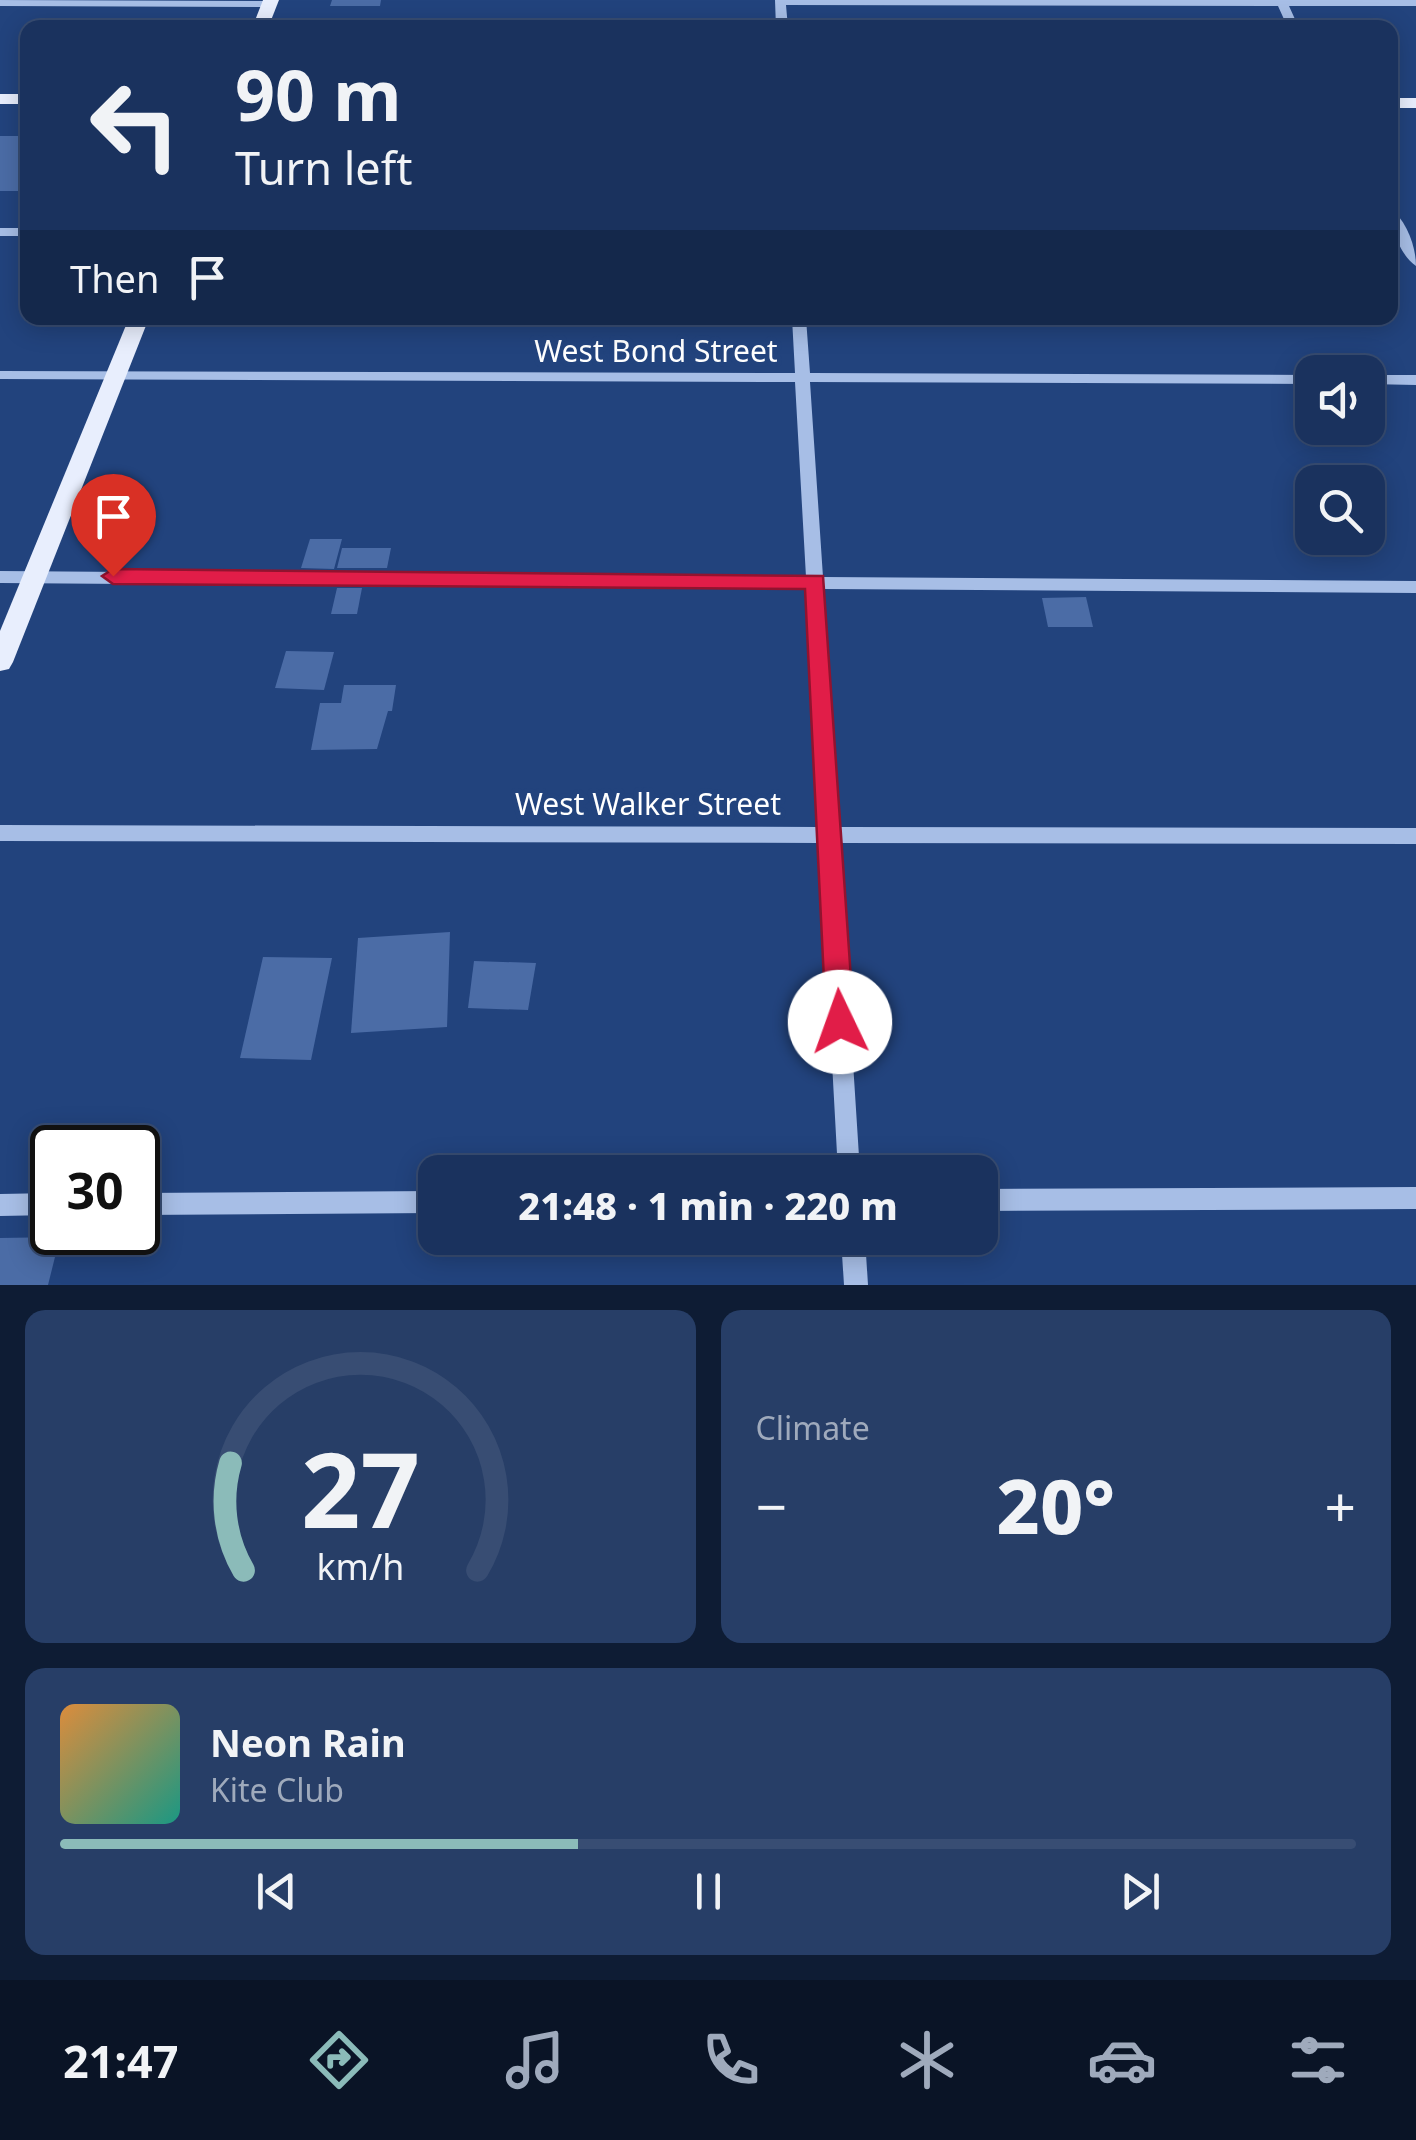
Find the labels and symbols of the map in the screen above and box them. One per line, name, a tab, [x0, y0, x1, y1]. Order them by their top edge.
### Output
street label: West Bond Street	[534, 330, 778, 371]
pin	[71, 474, 156, 577]
street label: West Walker Street	[515, 783, 781, 824]
position arrow	[788, 970, 892, 1074]
speed limit sign: 30	[30, 1125, 160, 1255]

